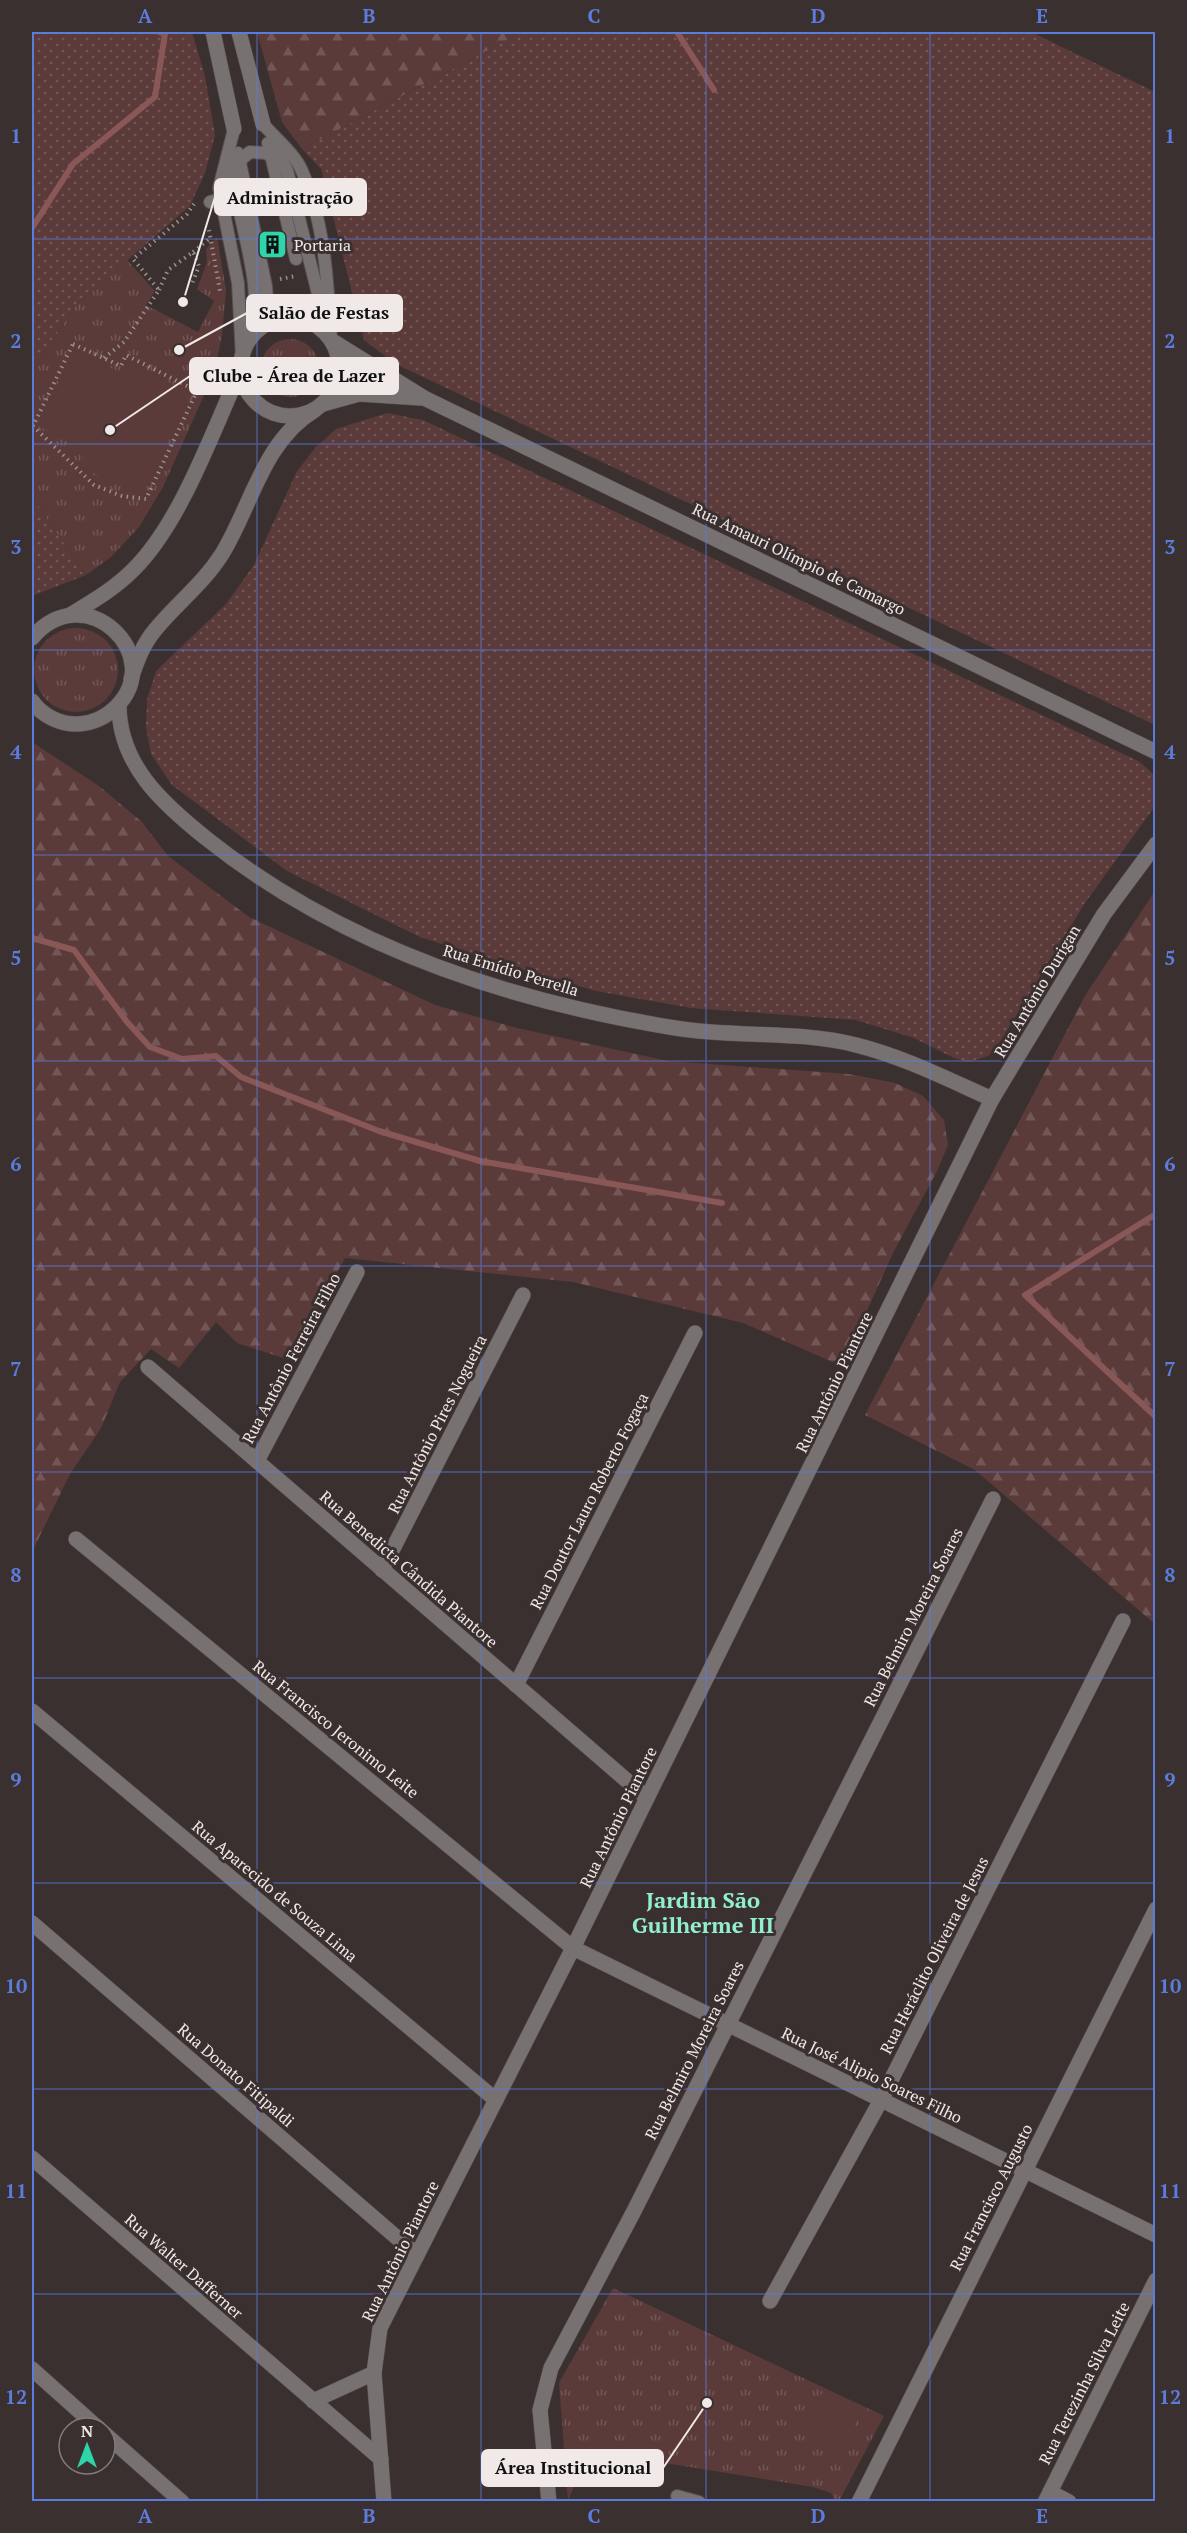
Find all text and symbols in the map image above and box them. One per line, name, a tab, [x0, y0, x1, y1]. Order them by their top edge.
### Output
text: A	[138, 2, 153, 29]
text: B	[363, 2, 376, 29]
text: C	[587, 2, 601, 29]
text: D	[811, 2, 825, 29]
text: E	[1036, 2, 1048, 29]
text: 1	[10, 122, 22, 149]
text: 1	[1164, 122, 1176, 149]
callout: Administração	[215, 179, 366, 215]
text: Administração	[227, 185, 354, 209]
building icon: Portaria	[257, 229, 289, 261]
place label: Portaria	[294, 234, 351, 256]
callout: Salão de Festas	[247, 295, 402, 331]
text: Salão de Festas	[259, 300, 389, 324]
text: 2	[10, 327, 22, 354]
text: 2	[1164, 327, 1176, 354]
callout: Clube - Área de Lazer	[190, 358, 398, 394]
text: Clube - Área de Lazer	[203, 363, 386, 387]
street label: Rua Amauri Olímpio de Camargo	[689, 498, 909, 620]
text: 3	[10, 533, 22, 560]
text: 3	[1164, 533, 1176, 560]
text: 4	[10, 738, 22, 765]
text: 4	[1164, 738, 1176, 765]
street label: Rua Antônio Durigan	[989, 920, 1086, 1061]
street label: Rua Emídio Perrella	[440, 939, 582, 1001]
text: 5	[10, 944, 22, 971]
text: 5	[1164, 944, 1176, 971]
text: 6	[10, 1150, 22, 1177]
text: 6	[1164, 1150, 1176, 1177]
street label: Rua Antônio Ferreira Filho	[237, 1269, 345, 1447]
street label: Rua Antônio Piantore	[790, 1308, 878, 1456]
street label: Rua Antônio Pires Nogueira	[382, 1331, 492, 1517]
text: 7	[10, 1355, 22, 1382]
text: 7	[1164, 1355, 1176, 1382]
street label: Rua Doutor Lauro Roberto Fogaça	[525, 1389, 653, 1613]
street label: Rua Benedicta Cândida Piantore	[315, 1486, 503, 1652]
street label: Rua Belmiro Moreira Soares	[858, 1524, 968, 1710]
text: 8	[10, 1561, 22, 1588]
text: 8	[1164, 1561, 1176, 1588]
street label: Rua Francisco Jeronimo Leite	[248, 1655, 424, 1803]
street label: Rua Antônio Piantore	[574, 1743, 662, 1891]
text: 9	[10, 1766, 22, 1793]
text: 9	[1164, 1766, 1176, 1793]
street label: Rua Aparecido de Souza Lima	[188, 1815, 362, 1967]
street label: Rua Heráclito Oliveira de Jesus	[875, 1853, 993, 2057]
district label: Jardim São Guilherme III	[632, 1885, 774, 1939]
street label: Rua Belmiro Moreira Soares	[639, 1957, 749, 2143]
text: 10	[5, 1972, 27, 1999]
text: 10	[1159, 1972, 1181, 1999]
street label: Rua Donato Fitipaldi	[173, 2018, 299, 2132]
street label: Rua José Alipio Soares Filho	[778, 2022, 966, 2128]
street label: Rua Francisco Augusto	[944, 2120, 1038, 2274]
text: 11	[5, 2177, 27, 2204]
street label: Rua Antônio Piantore	[356, 2177, 444, 2325]
text: 11	[1159, 2177, 1181, 2204]
street label: Rua Walter Dafferner	[120, 2208, 249, 2324]
street label: Rua Terezinha Silva Leite	[1033, 2298, 1135, 2468]
text: 12	[5, 2383, 27, 2410]
text: 12	[1159, 2383, 1181, 2410]
north arrow	[57, 2416, 117, 2476]
text: N	[81, 2420, 93, 2442]
callout: Área Institucional	[482, 2450, 663, 2486]
text: Área Institucional	[495, 2455, 651, 2479]
text: A	[138, 2502, 153, 2529]
text: B	[363, 2502, 376, 2529]
text: C	[587, 2502, 601, 2529]
text: D	[811, 2502, 825, 2529]
text: E	[1036, 2502, 1048, 2529]

